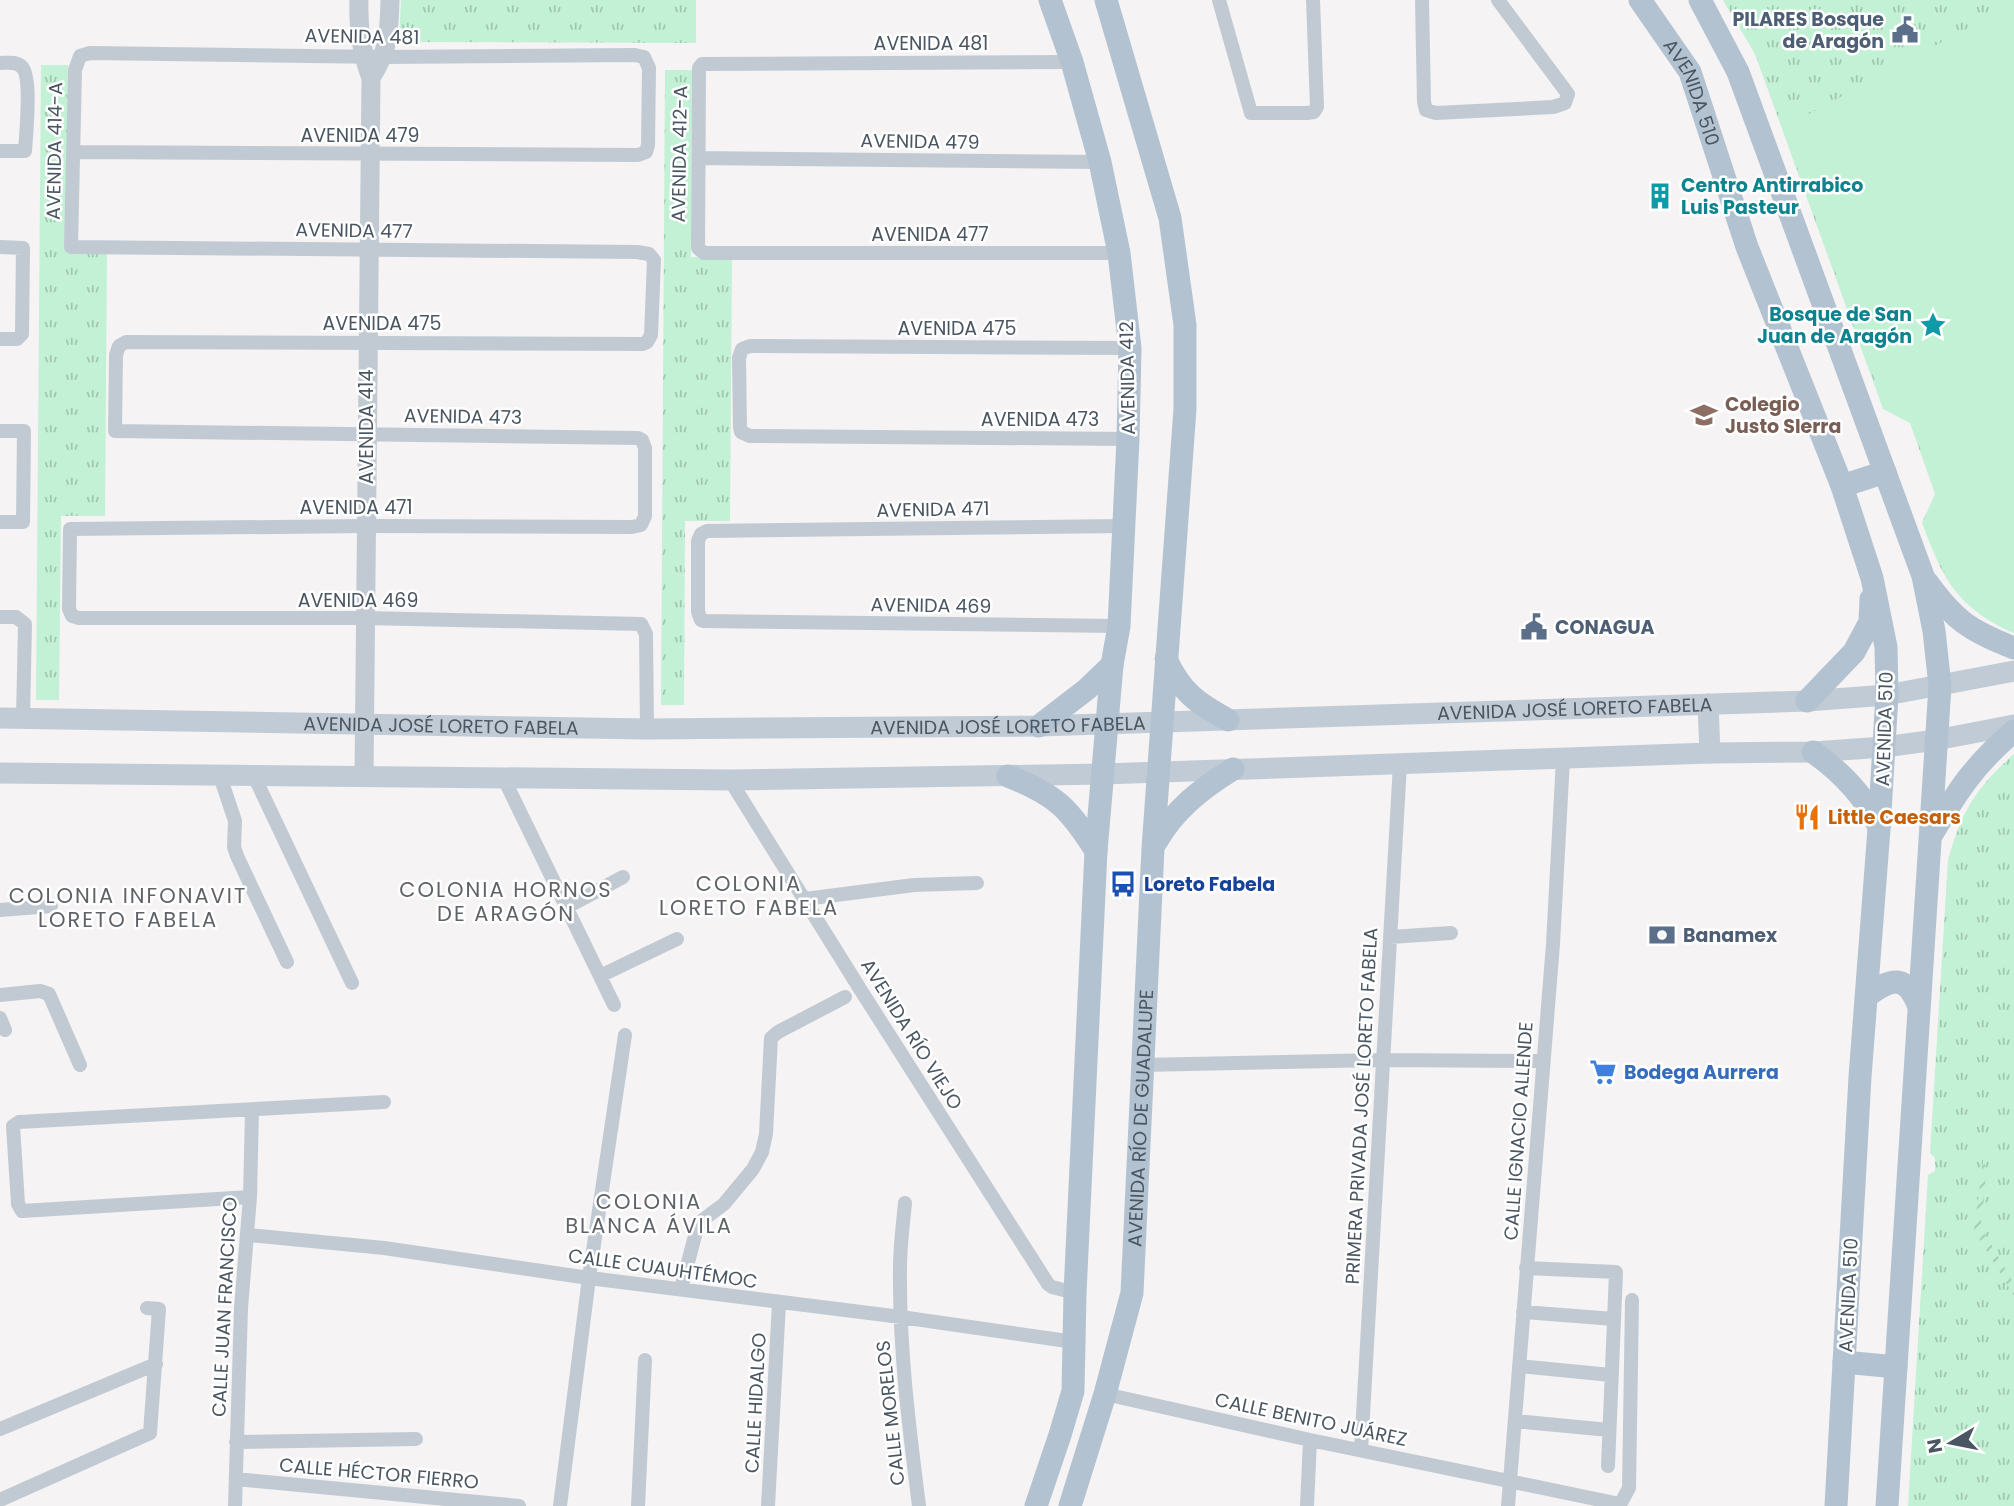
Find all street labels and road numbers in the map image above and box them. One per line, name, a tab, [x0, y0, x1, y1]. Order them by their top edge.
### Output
street label: AVENIDA 481	[304, 22, 420, 51]
street label: AVENIDA 481	[874, 30, 988, 57]
street label: AVENIDA 510	[1657, 33, 1726, 149]
street label: AVENIDA 414-A	[40, 82, 69, 220]
street label: AVENIDA 412-A	[665, 85, 694, 223]
street label: AVENIDA 479	[300, 122, 420, 149]
street label: AVENIDA 479	[860, 127, 980, 156]
street label: AVENIDA 477	[295, 216, 413, 245]
street label: AVENIDA 477	[871, 221, 989, 248]
street label: AVENIDA 475	[323, 310, 442, 337]
street label: AVENIDA 475	[898, 315, 1017, 342]
street label: AVENIDA 412	[1113, 321, 1142, 435]
street label: AVENIDA 414	[353, 370, 380, 484]
street label: AVENIDA 473	[404, 402, 522, 431]
street label: AVENIDA 473	[981, 406, 1099, 433]
street label: AVENIDA 471	[299, 494, 413, 521]
street label: AVENIDA 471	[876, 495, 990, 524]
street label: AVENIDA 469	[298, 587, 418, 614]
street label: AVENIDA 469	[870, 591, 992, 620]
street label: AVENIDA 510	[1869, 671, 1900, 787]
street label: AVENIDA JOSÉ LORETO FABELA	[1437, 691, 1713, 727]
street label: AVENIDA JOSÉ LORETO FABELA	[303, 710, 579, 742]
street label: AVENIDA JOSÉ LORETO FABELA	[870, 710, 1146, 741]
street label: PRIMERA PRIVADA JOSÉ LORETO FABELA	[1339, 927, 1384, 1285]
street label: AVENIDA RÍO VIEJO	[854, 954, 969, 1115]
street label: AVENIDA RÍO DE GUADALUPE	[1121, 989, 1160, 1248]
street label: CALLE IGNACIO ALLENDE	[1497, 1021, 1540, 1241]
street label: CALLE JUAN FRANCISCO	[205, 1196, 244, 1418]
street label: AVENIDA 510	[1832, 1237, 1865, 1353]
street label: CALLE CUAUHTÉMOC	[566, 1242, 759, 1295]
street label: CALLE HIDALGO	[738, 1332, 773, 1474]
street label: CALLE MORELOS	[869, 1339, 912, 1487]
street label: CALLE BENITO JUÁREZ	[1212, 1386, 1409, 1453]
street label: CALLE HÉCTOR FIERRO	[278, 1451, 480, 1496]

